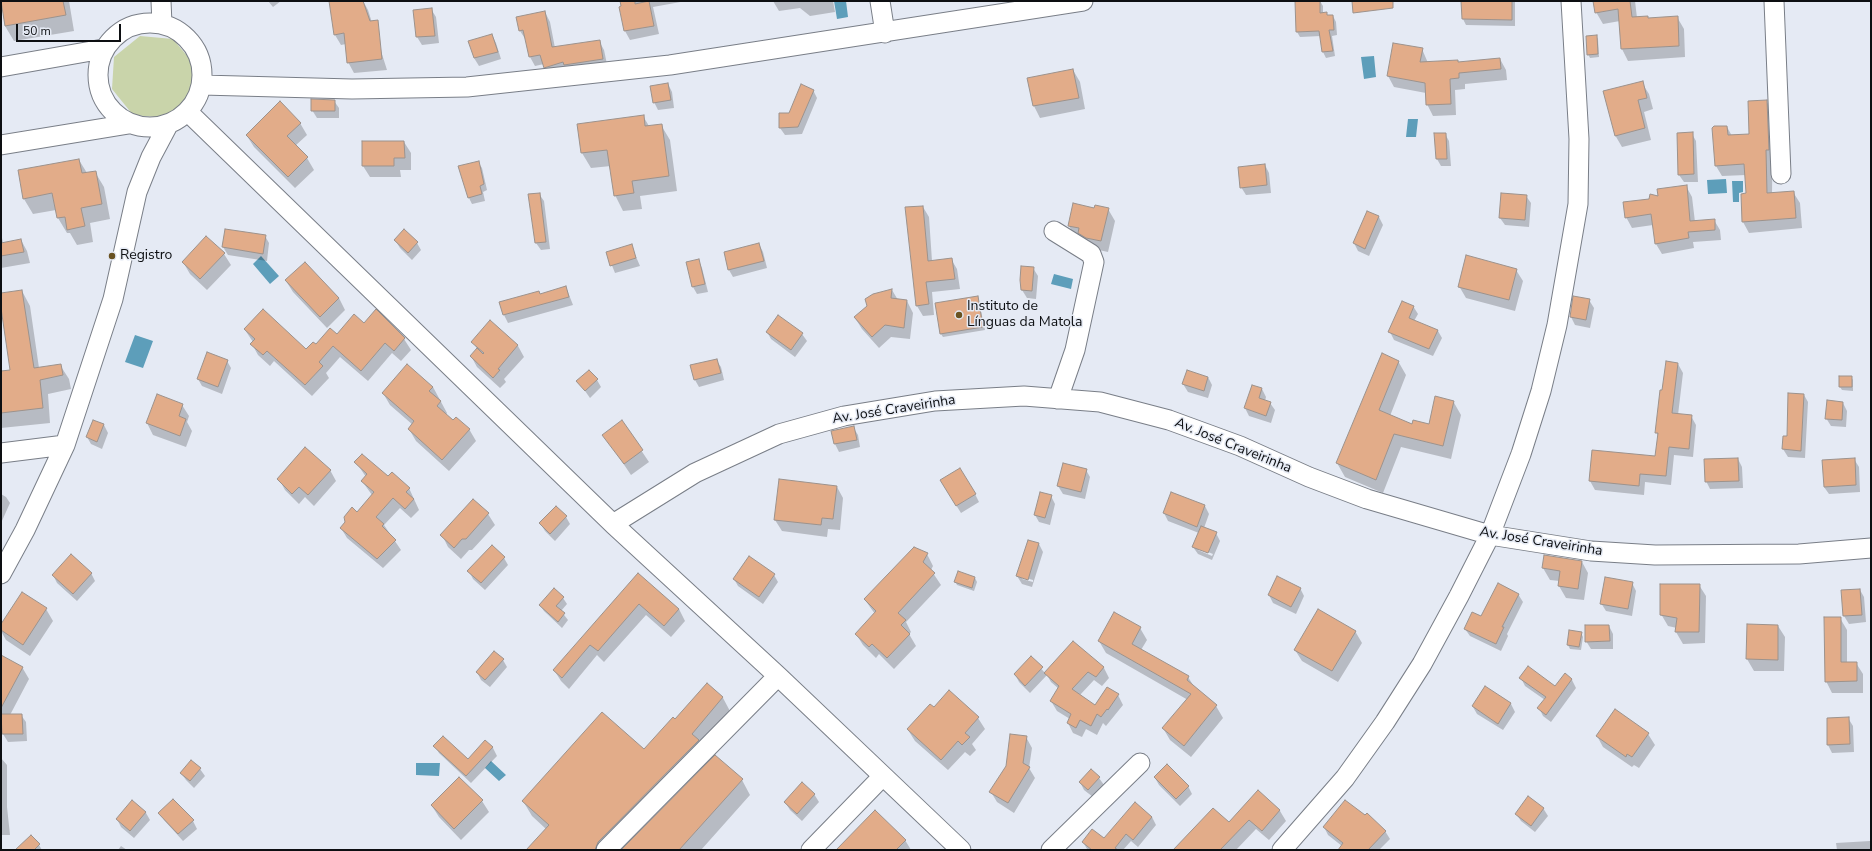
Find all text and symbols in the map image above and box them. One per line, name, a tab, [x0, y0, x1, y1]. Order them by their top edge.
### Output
scale bar	[18, 16, 123, 42]
text: 50 m	[23, 23, 51, 39]
place label: Registro	[120, 248, 172, 264]
marker: Registro	[107, 251, 117, 261]
place label: Instituto de Línguas da Matola	[967, 299, 1082, 332]
marker: Instituto de Línguas da Matola	[954, 310, 964, 320]
street label: Av. José Craveirinha	[831, 392, 957, 428]
street label: Av. José Craveirinha	[1172, 415, 1294, 477]
street label: Av. José Craveirinha	[1478, 524, 1604, 560]

